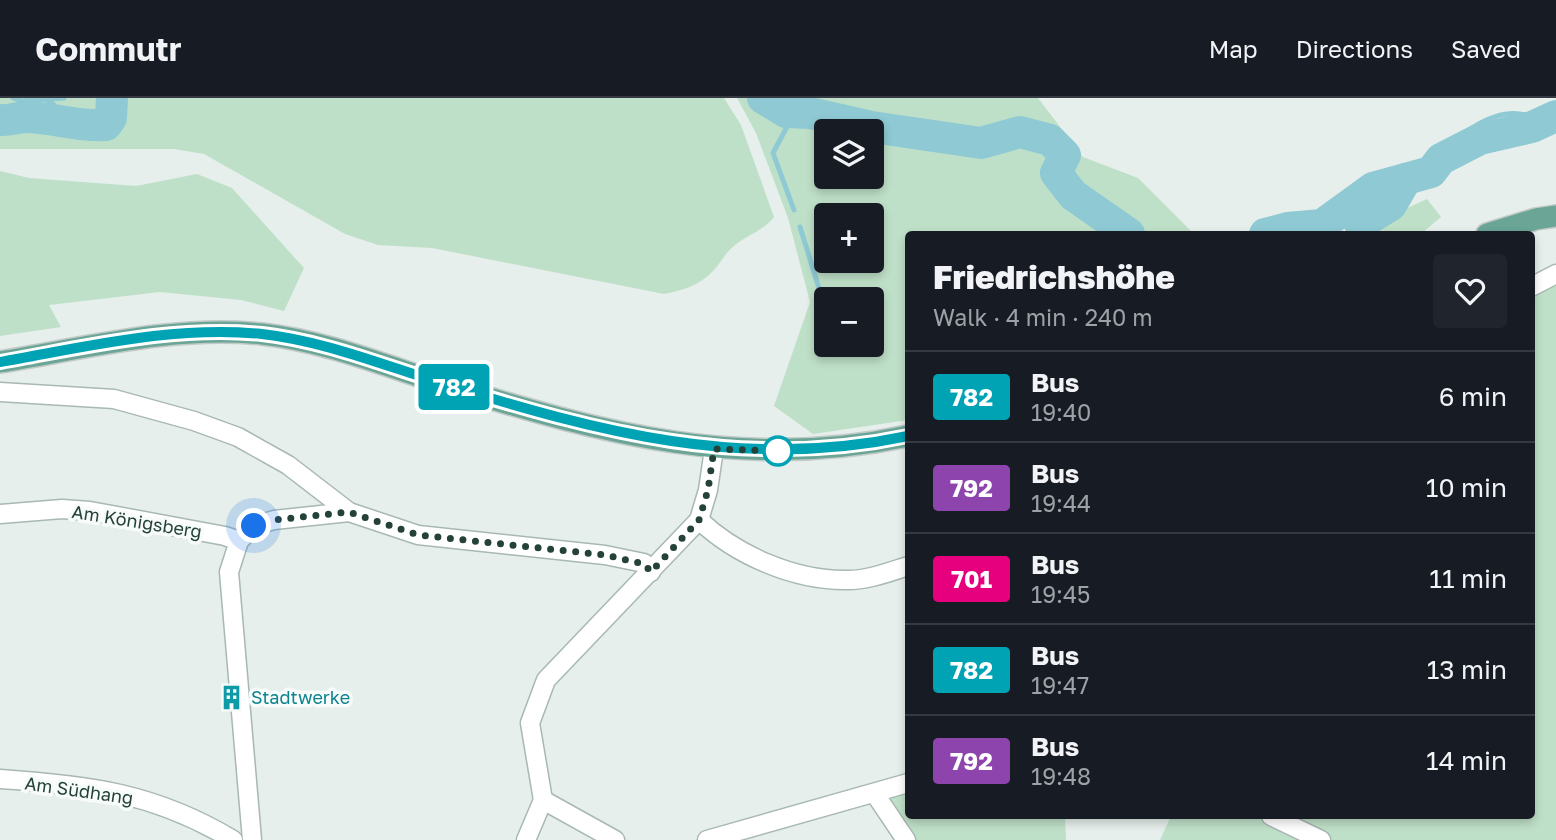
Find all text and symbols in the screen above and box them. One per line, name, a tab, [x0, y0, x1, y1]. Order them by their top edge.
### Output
text: Commutr	[35, 29, 182, 68]
text: Map	[1209, 34, 1258, 63]
text: Directions	[1296, 34, 1413, 63]
text: Saved	[1451, 34, 1521, 63]
map controls	[814, 119, 884, 357]
button: layers	[814, 119, 884, 189]
button: +	[814, 203, 884, 273]
button: heart	[1433, 254, 1507, 328]
text: Friedrichshöhe	[933, 257, 1175, 296]
button: −	[814, 287, 884, 357]
text: Walk · 4 min · 240 m	[933, 303, 1153, 331]
line badge: 782	[414, 364, 494, 410]
text: Bus	[1031, 367, 1079, 398]
text: 782	[432, 372, 476, 401]
text: 6 min	[1439, 381, 1507, 412]
text: 782	[950, 382, 993, 411]
text: 19:40	[1031, 398, 1091, 426]
unlabelled marker	[763, 436, 793, 466]
text: Bus	[1031, 458, 1079, 489]
text: 10 min	[1426, 472, 1507, 503]
text: 792	[950, 473, 993, 502]
text: 19:44	[1031, 489, 1091, 517]
street label: Am Königsberg	[70, 500, 204, 542]
your location	[236, 508, 271, 543]
text: Bus	[1031, 549, 1079, 580]
text: 11 min	[1429, 563, 1507, 594]
text: 701	[951, 564, 992, 593]
text: 19:45	[1031, 580, 1090, 608]
text: Bus	[1031, 640, 1079, 671]
text: 13 min	[1427, 654, 1507, 685]
text: 782	[950, 655, 993, 684]
text: 19:47	[1031, 671, 1089, 699]
building icon: Stadtwerke	[217, 683, 245, 711]
place label: Stadtwerke	[251, 686, 350, 708]
text: Bus	[1031, 731, 1079, 762]
text: 14 min	[1426, 745, 1507, 776]
text: 792	[950, 746, 993, 775]
text: 19:48	[1031, 762, 1091, 790]
street label: Am Südhang	[23, 771, 135, 809]

